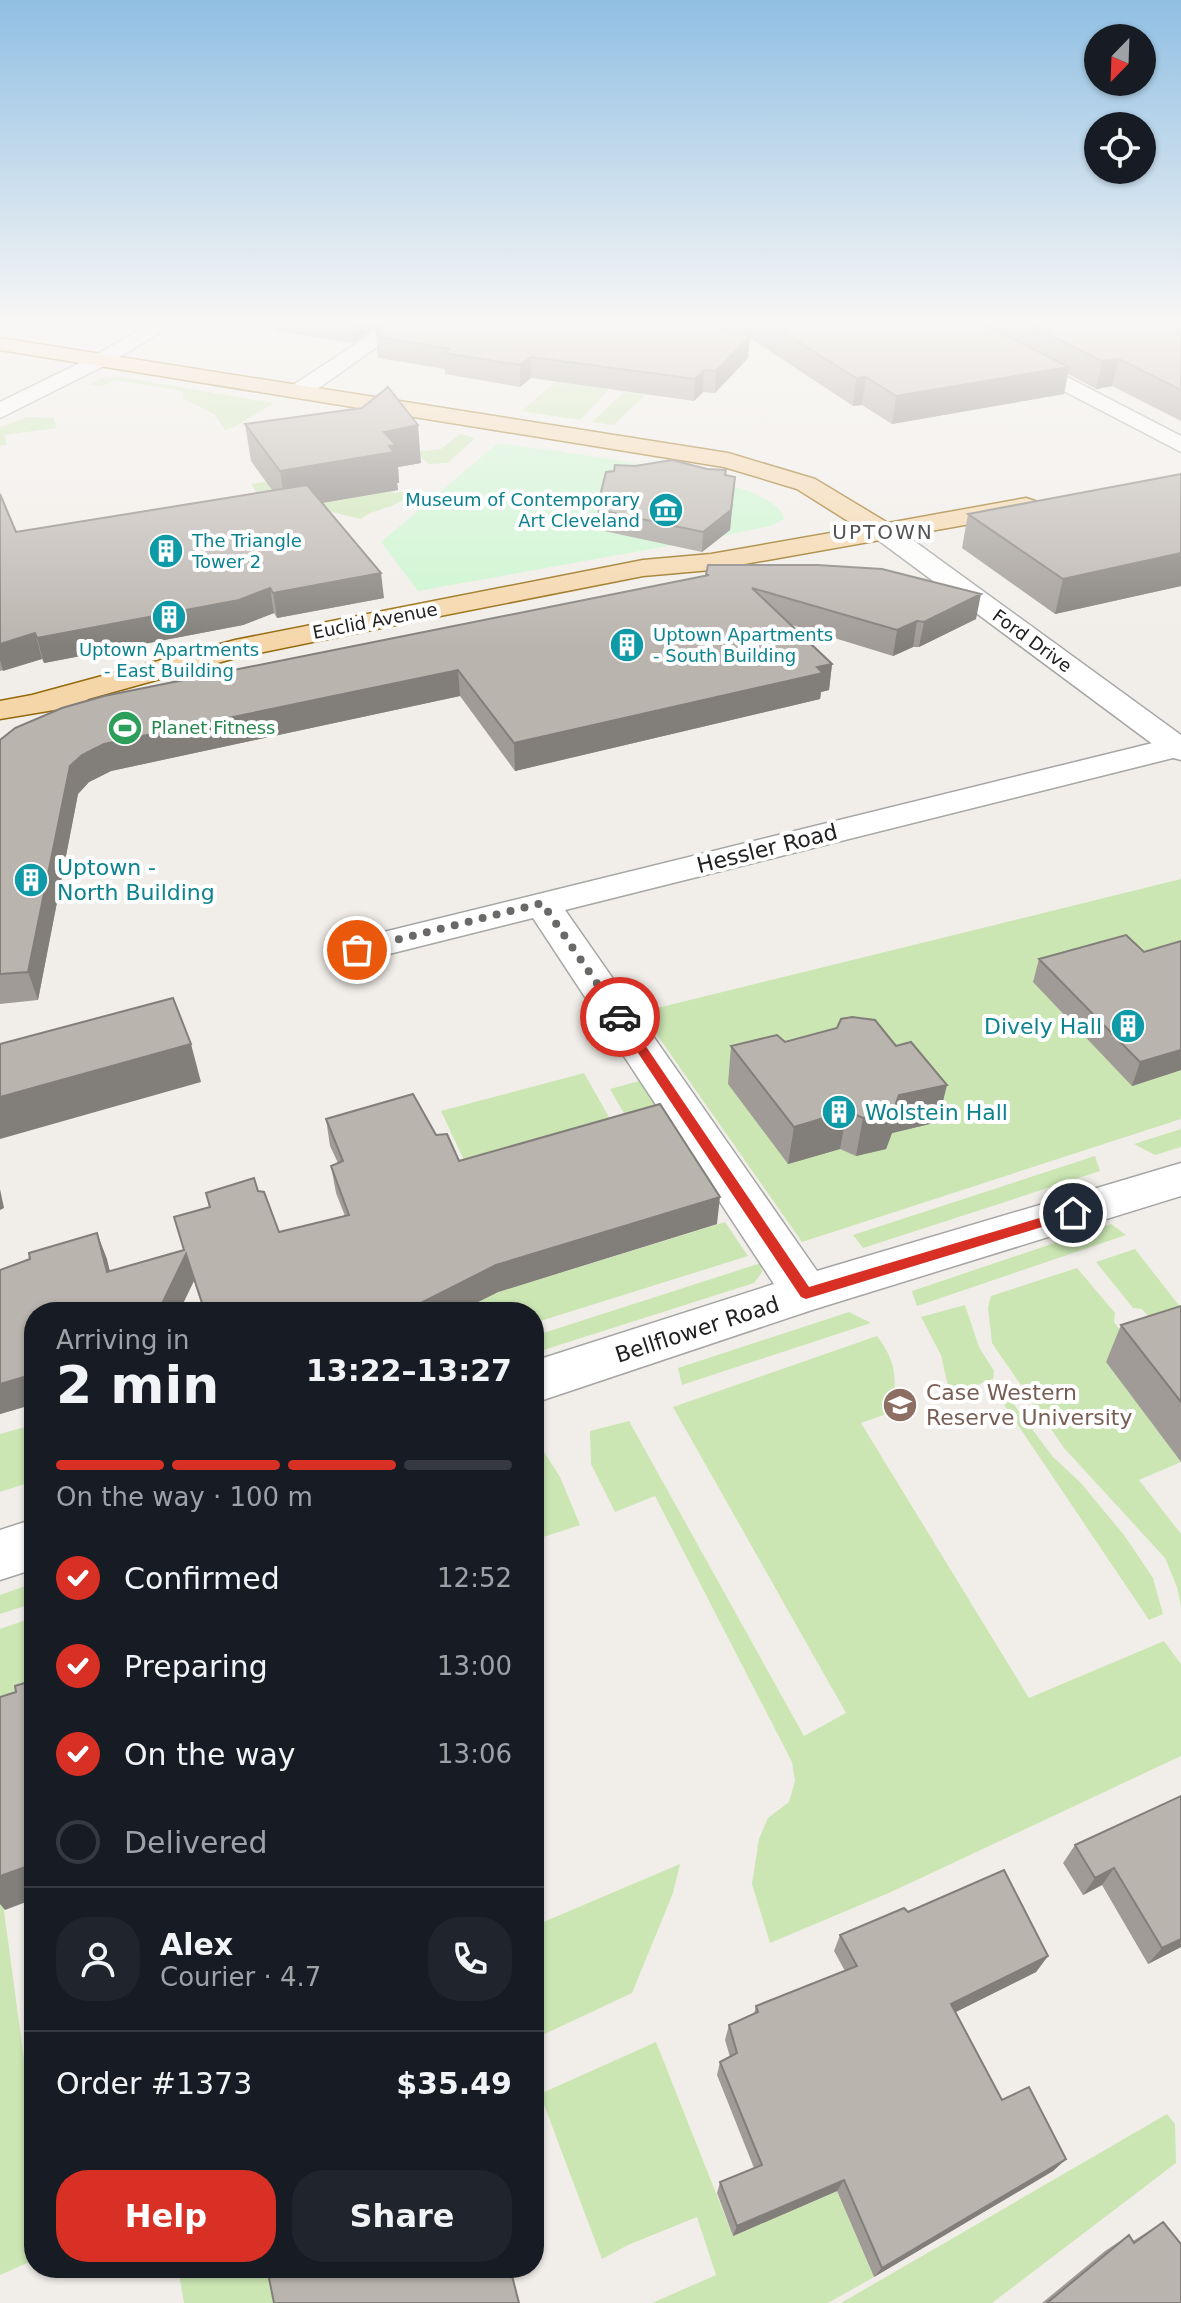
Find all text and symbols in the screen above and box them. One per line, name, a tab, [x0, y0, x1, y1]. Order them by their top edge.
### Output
north arrow	[1084, 24, 1156, 96]
map controls	[1084, 24, 1156, 184]
button: locate	[1084, 112, 1156, 184]
place label: Museum of Contemporary Art Cleveland	[405, 489, 640, 531]
museum icon: Museum of Contemporary Art Cleveland	[647, 491, 685, 529]
district label: UPTOWN	[832, 520, 934, 544]
place label: The Triangle Tower 2	[191, 530, 302, 572]
building icon: The Triangle Tower 2	[147, 532, 185, 570]
building icon: Uptown Apartments - East Building	[150, 598, 188, 636]
street label: Euclid Avenue	[311, 598, 439, 643]
street label: Ford Drive	[989, 605, 1076, 676]
place label: Uptown Apartments - South Building	[653, 624, 833, 666]
building icon: Uptown Apartments - South Building	[608, 626, 646, 664]
place label: Uptown Apartments - East Building	[79, 639, 259, 681]
sports icon: Planet Fitness	[106, 709, 144, 747]
place label: Planet Fitness	[151, 717, 276, 738]
street label: Hessler Road	[694, 819, 840, 878]
place label: Uptown - North Building	[57, 855, 215, 905]
building icon: Uptown - North Building	[12, 861, 50, 899]
pin	[323, 916, 391, 984]
icon: bag	[335, 928, 379, 972]
courier	[580, 977, 660, 1057]
icon: car	[598, 995, 642, 1039]
building icon: Dively Hall	[1109, 1007, 1147, 1045]
place label: Dively Hall	[984, 1014, 1102, 1039]
building icon: Wolstein Hall	[820, 1093, 858, 1131]
place label: Wolstein Hall	[865, 1100, 1008, 1125]
pin	[1039, 1179, 1107, 1247]
icon: home	[1051, 1191, 1095, 1235]
street label: Bellflower Road	[612, 1291, 782, 1368]
text: Arriving in	[56, 1325, 190, 1355]
text: 13:22–13:27	[306, 1353, 512, 1388]
text: 2 min	[56, 1355, 219, 1415]
place label: Case Western Reserve University	[926, 1380, 1132, 1430]
school or university icon: Case Western Reserve University	[881, 1386, 919, 1424]
text: On the way · 100 m	[56, 1482, 313, 1512]
icon: check	[56, 1556, 100, 1600]
text: Confirmed	[124, 1561, 280, 1596]
text: 12:52	[437, 1563, 512, 1593]
icon: check	[56, 1644, 100, 1688]
text: Preparing	[124, 1649, 268, 1684]
text: 13:00	[437, 1651, 512, 1681]
icon: check	[56, 1732, 100, 1776]
text: On the way	[124, 1737, 296, 1772]
text: 13:06	[437, 1739, 512, 1769]
text: Delivered	[124, 1825, 268, 1860]
button: person	[56, 1917, 140, 2001]
button: phone	[428, 1917, 512, 2001]
text: Alex	[160, 1927, 233, 1962]
text: Courier · 4.7	[160, 1962, 321, 1992]
text: Order #1373	[56, 2066, 252, 2101]
text: $35.49	[396, 2066, 512, 2101]
button: Help	[56, 2170, 276, 2262]
button: Share	[292, 2170, 512, 2262]

